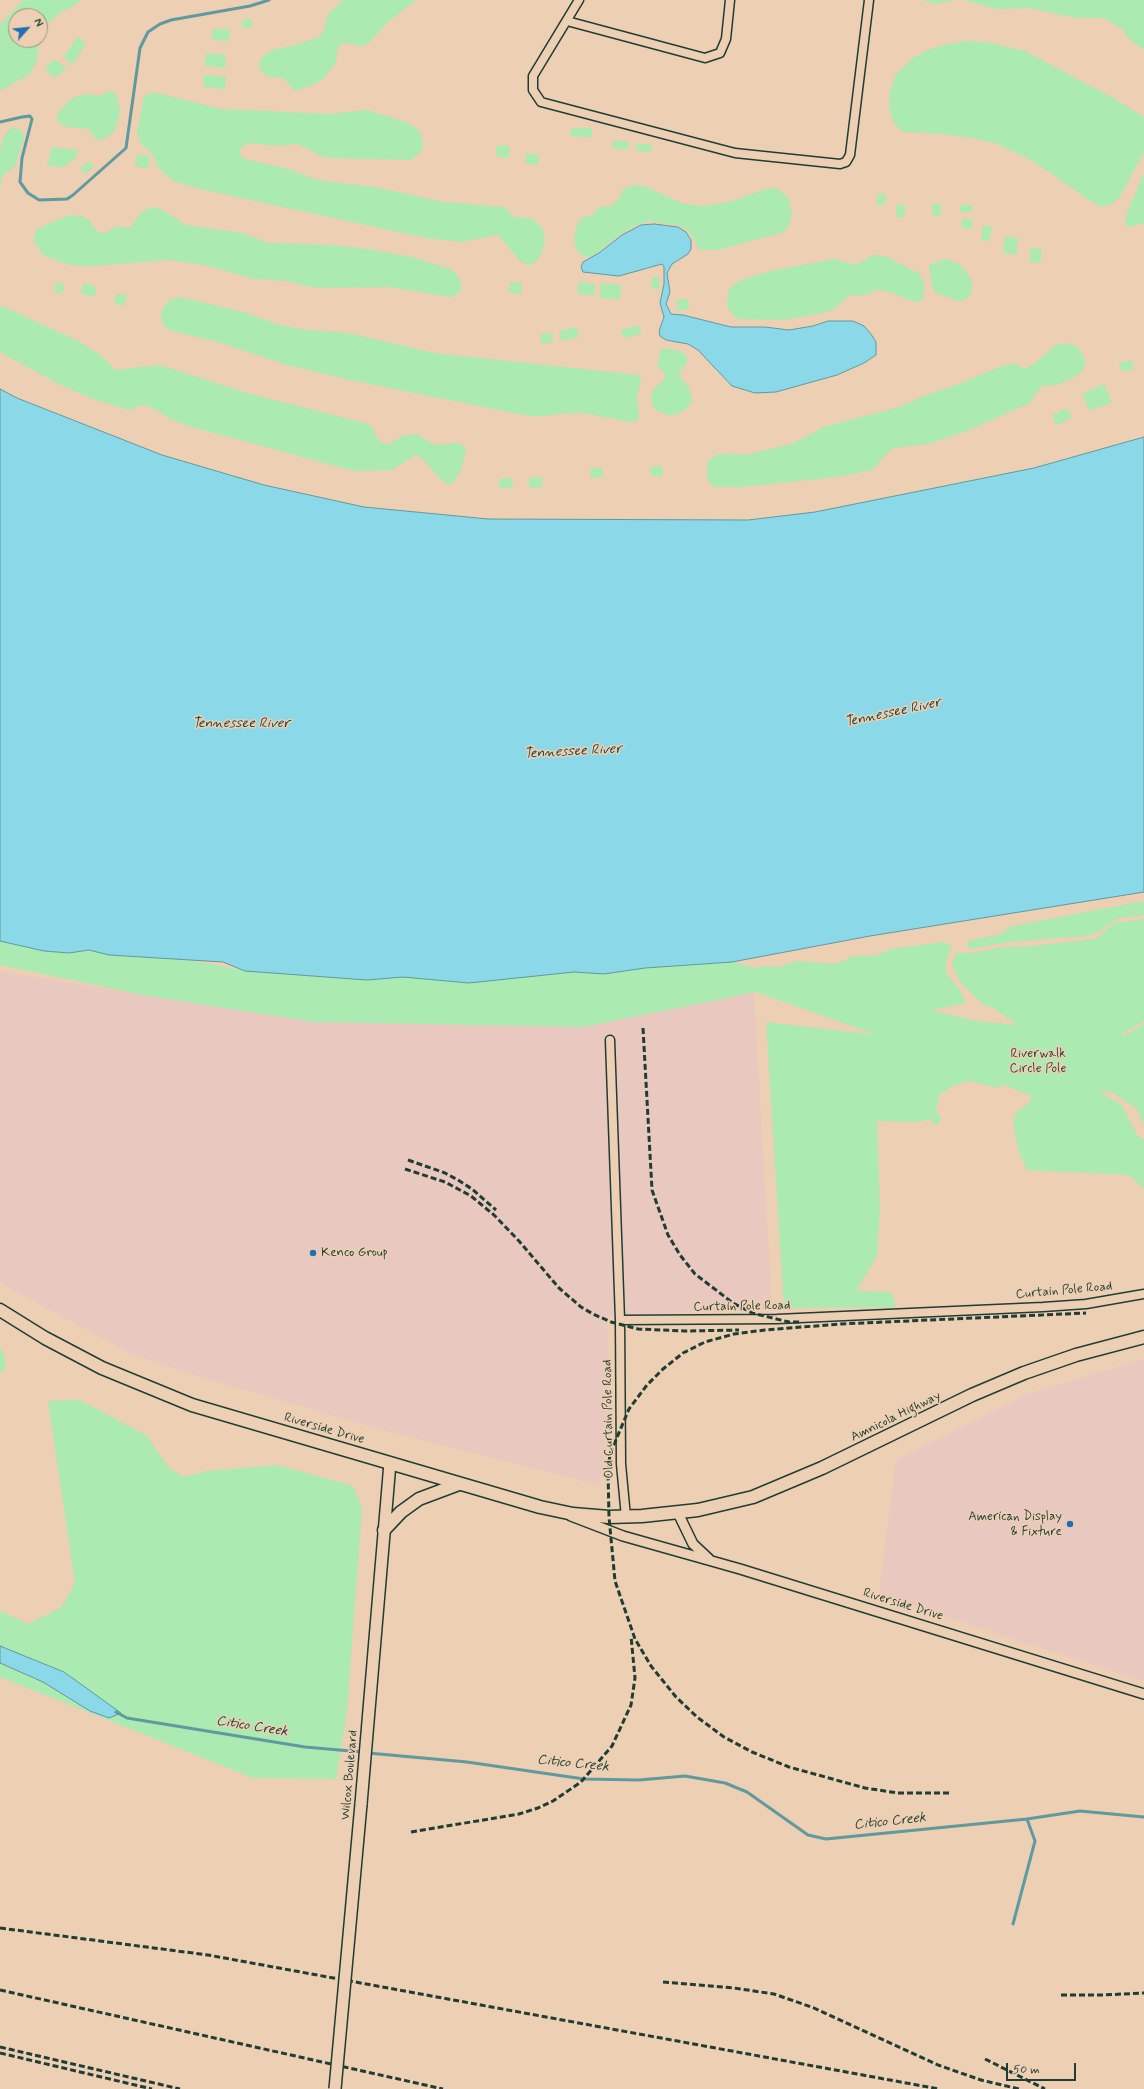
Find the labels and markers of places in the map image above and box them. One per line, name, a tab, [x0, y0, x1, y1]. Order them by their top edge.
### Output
place label: Kenco Group	[321, 1245, 388, 1261]
marker: Kenco Group	[308, 1248, 318, 1258]
place label: American Display & Fixture	[968, 1509, 1062, 1540]
marker: American Display & Fixture	[1065, 1519, 1075, 1529]

